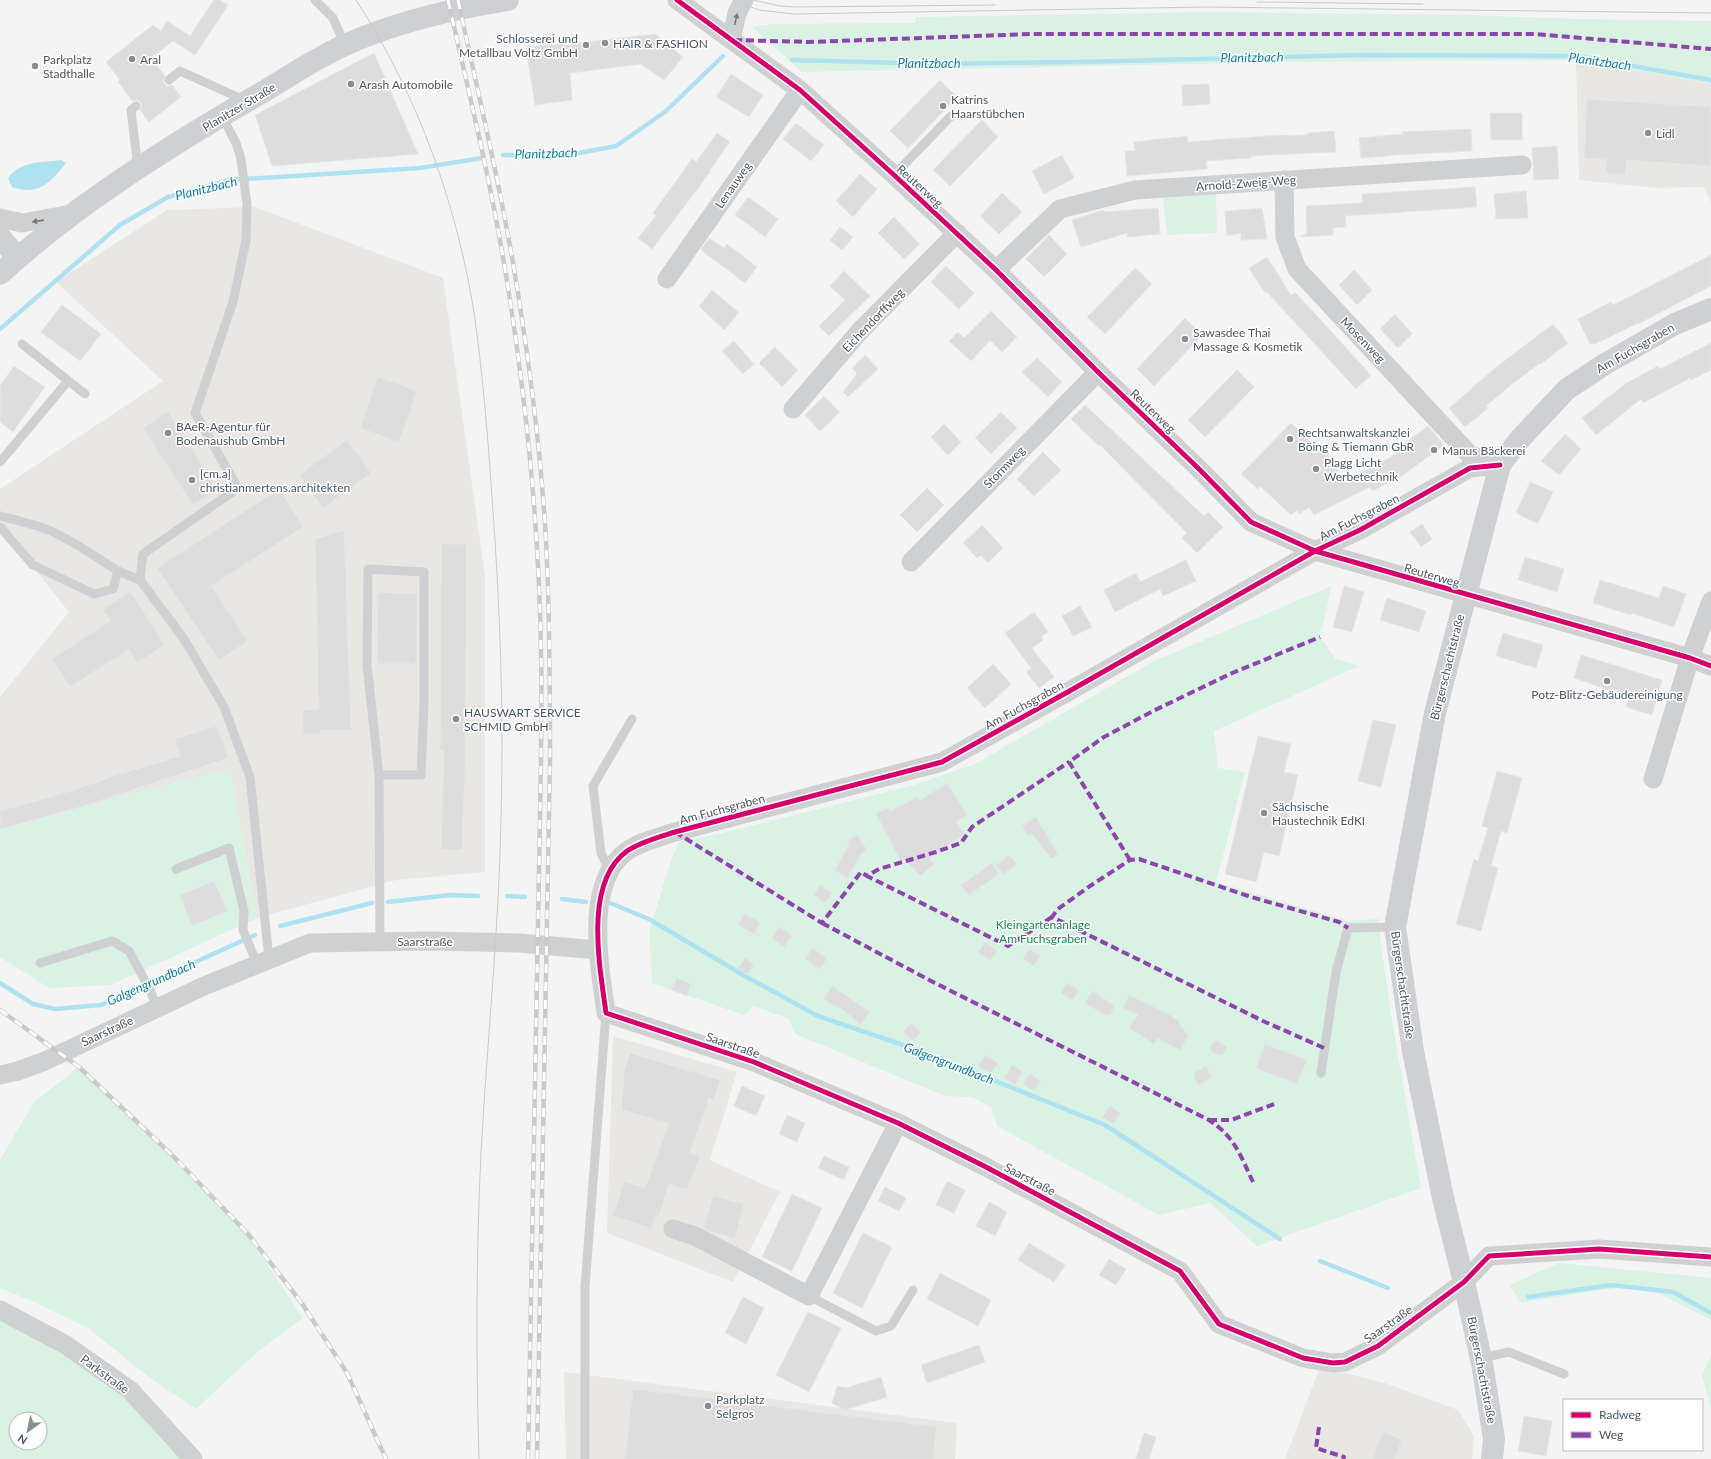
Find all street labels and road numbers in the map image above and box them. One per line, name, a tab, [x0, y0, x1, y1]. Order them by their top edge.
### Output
street label: Planitzer Straße	[200, 79, 278, 135]
street label: Lenauweg	[712, 159, 754, 211]
street label: Reuterweg	[894, 161, 946, 211]
street label: Arnold-Zweig-Weg	[1195, 172, 1297, 194]
street label: Eichendorffweg	[839, 285, 907, 355]
street label: Mosenweg	[1337, 314, 1389, 366]
street label: Am Fuchsgraben	[1593, 320, 1677, 376]
street label: Reuterweg	[1127, 386, 1179, 436]
street label: Stormweg	[980, 443, 1028, 491]
street label: Am Fuchsgraben	[1316, 490, 1402, 544]
street label: Reuterweg	[1403, 560, 1461, 590]
street label: Bürgerschachtstraße	[1427, 612, 1467, 722]
street label: Am Fuchsgraben	[982, 677, 1066, 733]
street label: Am Fuchsgraben	[678, 790, 766, 828]
street label: Bürgerschachtstraße	[1388, 930, 1418, 1040]
street label: Saarstraße	[397, 934, 453, 949]
street label: Saarstraße	[79, 1012, 135, 1050]
street label: Saarstraße	[704, 1029, 762, 1061]
street label: Saarstraße	[1002, 1159, 1058, 1199]
street label: Saarstraße	[1361, 1302, 1415, 1346]
street label: Bürgerschachtstraße	[1464, 1315, 1500, 1425]
street label: Parkstraße	[78, 1351, 132, 1397]

